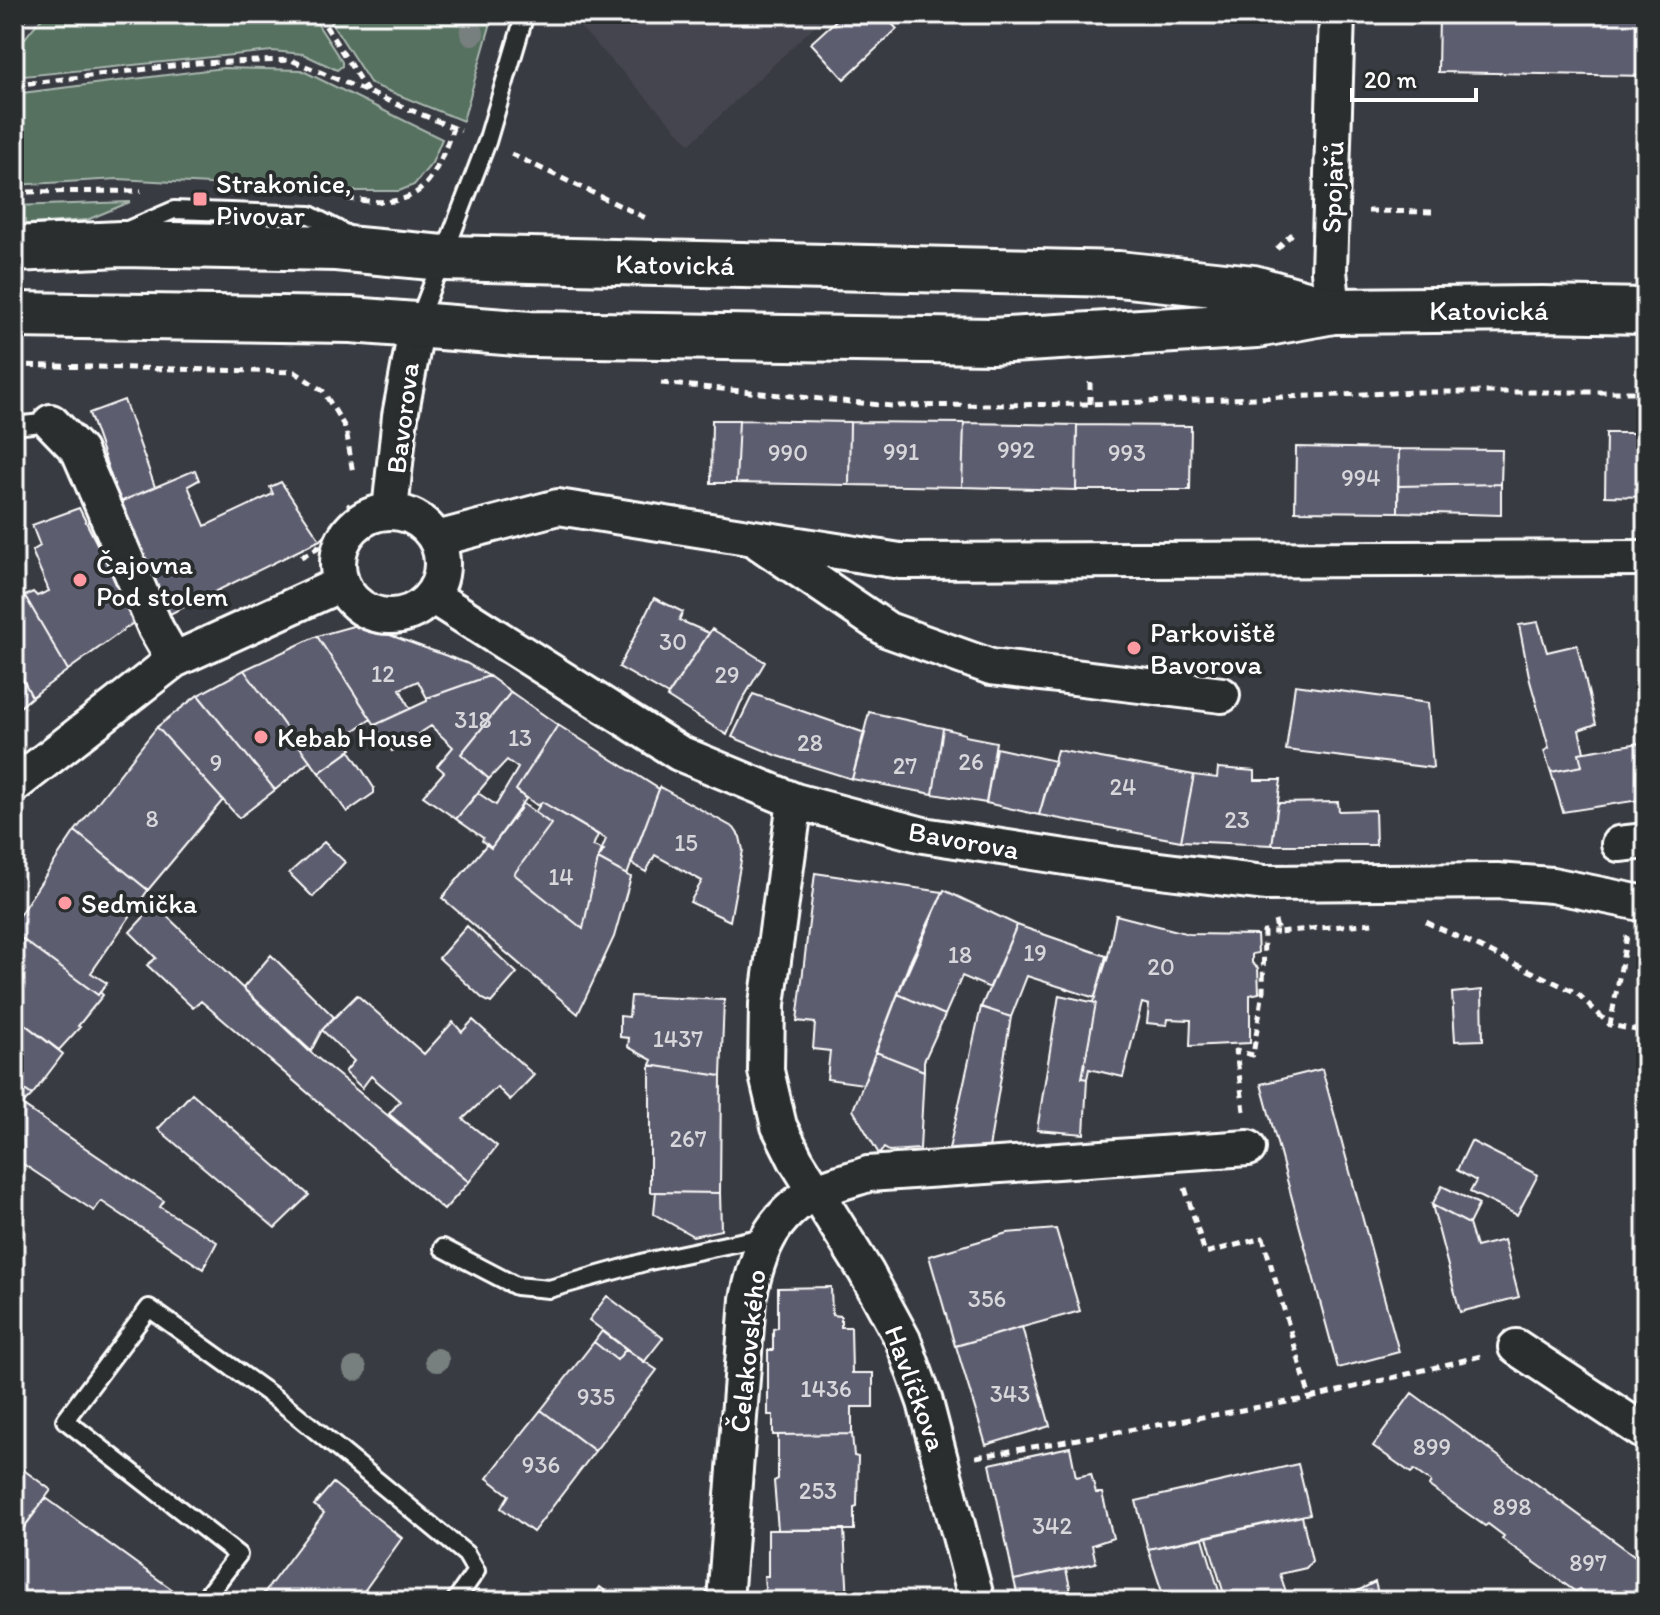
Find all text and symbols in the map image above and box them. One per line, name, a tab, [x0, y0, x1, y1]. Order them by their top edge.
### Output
scale bar	[1352, 52, 1476, 102]
text: 20 m	[1364, 65, 1417, 94]
street label: Spojařů	[1313, 140, 1351, 234]
place label: Strakonice, Pivovar	[216, 166, 352, 232]
marker: Strakonice, Pivovar	[191, 190, 209, 208]
street label: Katovická	[615, 246, 735, 282]
street label: Katovická	[1429, 293, 1549, 327]
street label: Bavorova	[378, 360, 426, 476]
house number: 992	[997, 435, 1035, 464]
house number: 991	[883, 437, 919, 466]
house number: 990	[768, 438, 808, 467]
house number: 993	[1108, 438, 1146, 467]
house number: 994	[1341, 463, 1381, 492]
place label: Čajovna Pod stolem	[96, 547, 229, 613]
marker: Čajovna Pod stolem	[71, 571, 89, 589]
place label: Parkoviště Bavorova	[1150, 615, 1276, 681]
house number: 30	[659, 627, 687, 656]
marker: Parkoviště Bavorova	[1125, 639, 1143, 657]
house number: 12	[371, 659, 395, 688]
house number: 29	[714, 660, 740, 689]
house number: 318	[454, 705, 492, 734]
place label: Kebab House	[277, 720, 432, 754]
house number: 13	[508, 723, 532, 752]
marker: Kebab House	[252, 728, 270, 746]
house number: 28	[797, 728, 823, 757]
house number: 26	[958, 747, 984, 776]
house number: 9	[210, 748, 222, 777]
house number: 27	[893, 751, 917, 780]
house number: 24	[1109, 772, 1137, 801]
house number: 8	[145, 804, 159, 833]
house number: 23	[1224, 805, 1250, 834]
street label: Bavorova	[906, 814, 1023, 867]
house number: 15	[674, 828, 698, 857]
house number: 14	[548, 862, 574, 891]
place label: Sedmička	[81, 886, 198, 920]
marker: Sedmička	[56, 894, 74, 912]
house number: 19	[1023, 938, 1047, 967]
house number: 18	[948, 940, 972, 969]
house number: 20	[1147, 952, 1175, 981]
house number: 1437	[653, 1024, 703, 1053]
house number: 267	[669, 1124, 707, 1153]
street label: Čelakovského	[722, 1268, 772, 1434]
house number: 356	[968, 1284, 1006, 1313]
street label: Havlíčkova	[878, 1321, 955, 1456]
house number: 1436	[800, 1374, 852, 1403]
house number: 343	[990, 1379, 1030, 1408]
house number: 935	[577, 1382, 615, 1411]
house number: 899	[1413, 1432, 1451, 1461]
house number: 936	[522, 1450, 560, 1479]
house number: 253	[799, 1476, 837, 1505]
house number: 898	[1493, 1492, 1531, 1521]
house number: 342	[1032, 1511, 1072, 1540]
house number: 897	[1569, 1548, 1607, 1577]

